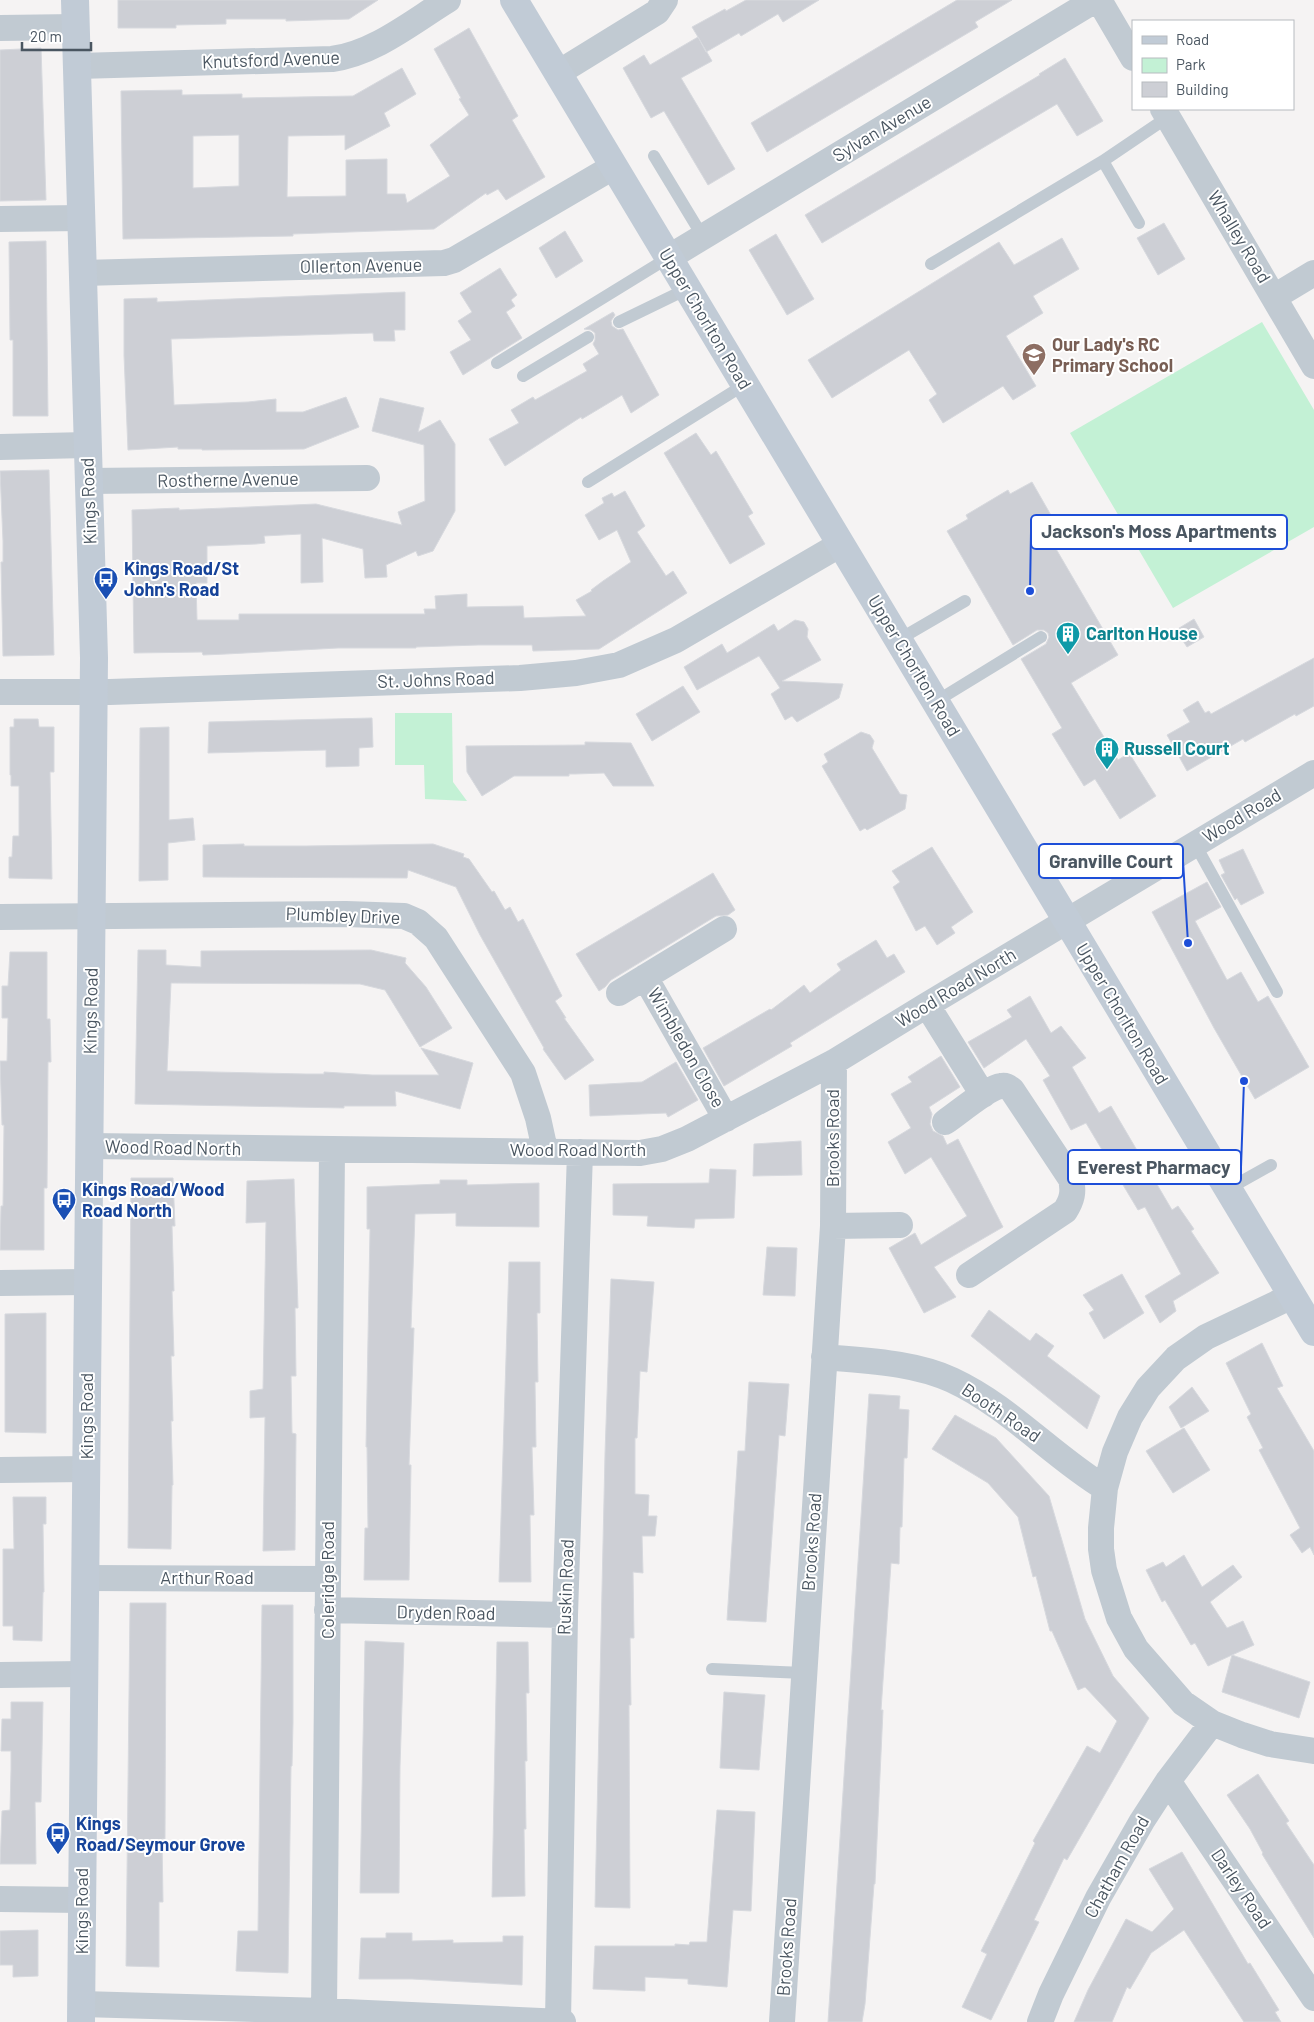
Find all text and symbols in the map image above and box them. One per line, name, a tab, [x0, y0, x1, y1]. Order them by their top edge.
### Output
scale bar	[22, 20, 91, 52]
legend	[1132, 20, 1294, 110]
text: 20 m	[30, 27, 62, 45]
text: Road	[1176, 30, 1209, 48]
street label: Knutsford Avenue	[202, 46, 340, 72]
text: Park	[1176, 55, 1206, 73]
text: Building	[1176, 80, 1229, 98]
street label: Sylvan Avenue	[828, 90, 935, 166]
street label: Whalley Road	[1204, 186, 1276, 287]
street label: Upper Chorlton Road	[655, 244, 757, 393]
street label: Ollerton Avenue	[300, 253, 422, 277]
place label: Our Lady's RC Primary School	[1052, 333, 1173, 376]
school or university icon: Our Lady's RC Primary School	[1021, 342, 1047, 376]
street label: Kings Road	[75, 457, 101, 545]
street label: Rostherne Avenue	[157, 467, 299, 491]
callout: Jackson's Moss Apartments	[1031, 515, 1287, 549]
text: Jackson's Moss Apartments	[1041, 519, 1277, 542]
place label: Kings Road/St John's Road	[124, 557, 239, 600]
bus stop icon: Kings Road/St John's Road	[93, 566, 119, 600]
street label: Upper Chorlton Road	[864, 591, 966, 740]
building icon: Carlton House	[1055, 621, 1081, 655]
place label: Carlton House	[1086, 622, 1198, 644]
street label: St. Johns Road	[377, 666, 495, 692]
building icon: Russell Court	[1094, 736, 1120, 770]
place label: Russell Court	[1124, 737, 1230, 759]
street label: Wood Road	[1198, 783, 1285, 847]
callout: Granville Court	[1039, 844, 1183, 878]
text: Granville Court	[1049, 849, 1173, 872]
street label: Plumbley Drive	[285, 902, 401, 928]
street label: Upper Chorlton Road	[1072, 939, 1174, 1088]
street label: Wood Road North	[891, 943, 1020, 1032]
street label: Kings Road	[78, 967, 102, 1055]
street label: Wimbledon Close	[644, 984, 730, 1111]
street label: Brooks Road	[821, 1089, 843, 1187]
street label: Wood Road North	[105, 1135, 241, 1159]
street label: Wood Road North	[510, 1138, 646, 1160]
callout: Everest Pharmacy	[1068, 1150, 1241, 1184]
text: Everest Pharmacy	[1077, 1155, 1231, 1178]
place label: Kings Road/Wood Road North	[82, 1178, 224, 1221]
bus stop icon: Kings Road/Wood Road North	[51, 1187, 77, 1221]
street label: Kings Road	[75, 1373, 97, 1459]
street label: Booth Road	[958, 1378, 1045, 1447]
street label: Brooks Road	[797, 1492, 825, 1592]
street label: Coleridge Road	[316, 1521, 338, 1639]
street label: Ruskin Road	[552, 1539, 578, 1635]
street label: Arthur Road	[160, 1566, 254, 1588]
street label: Dryden Road	[396, 1600, 496, 1624]
place label: Kings Road/Seymour Grove	[76, 1812, 246, 1855]
street label: Chatham Road	[1079, 1812, 1153, 1921]
bus stop icon: Kings Road/Seymour Grove	[45, 1821, 71, 1855]
street label: Darley Road	[1207, 1844, 1277, 1933]
street label: Kings Road	[70, 1868, 92, 1954]
street label: Brooks Road	[772, 1897, 800, 1997]

